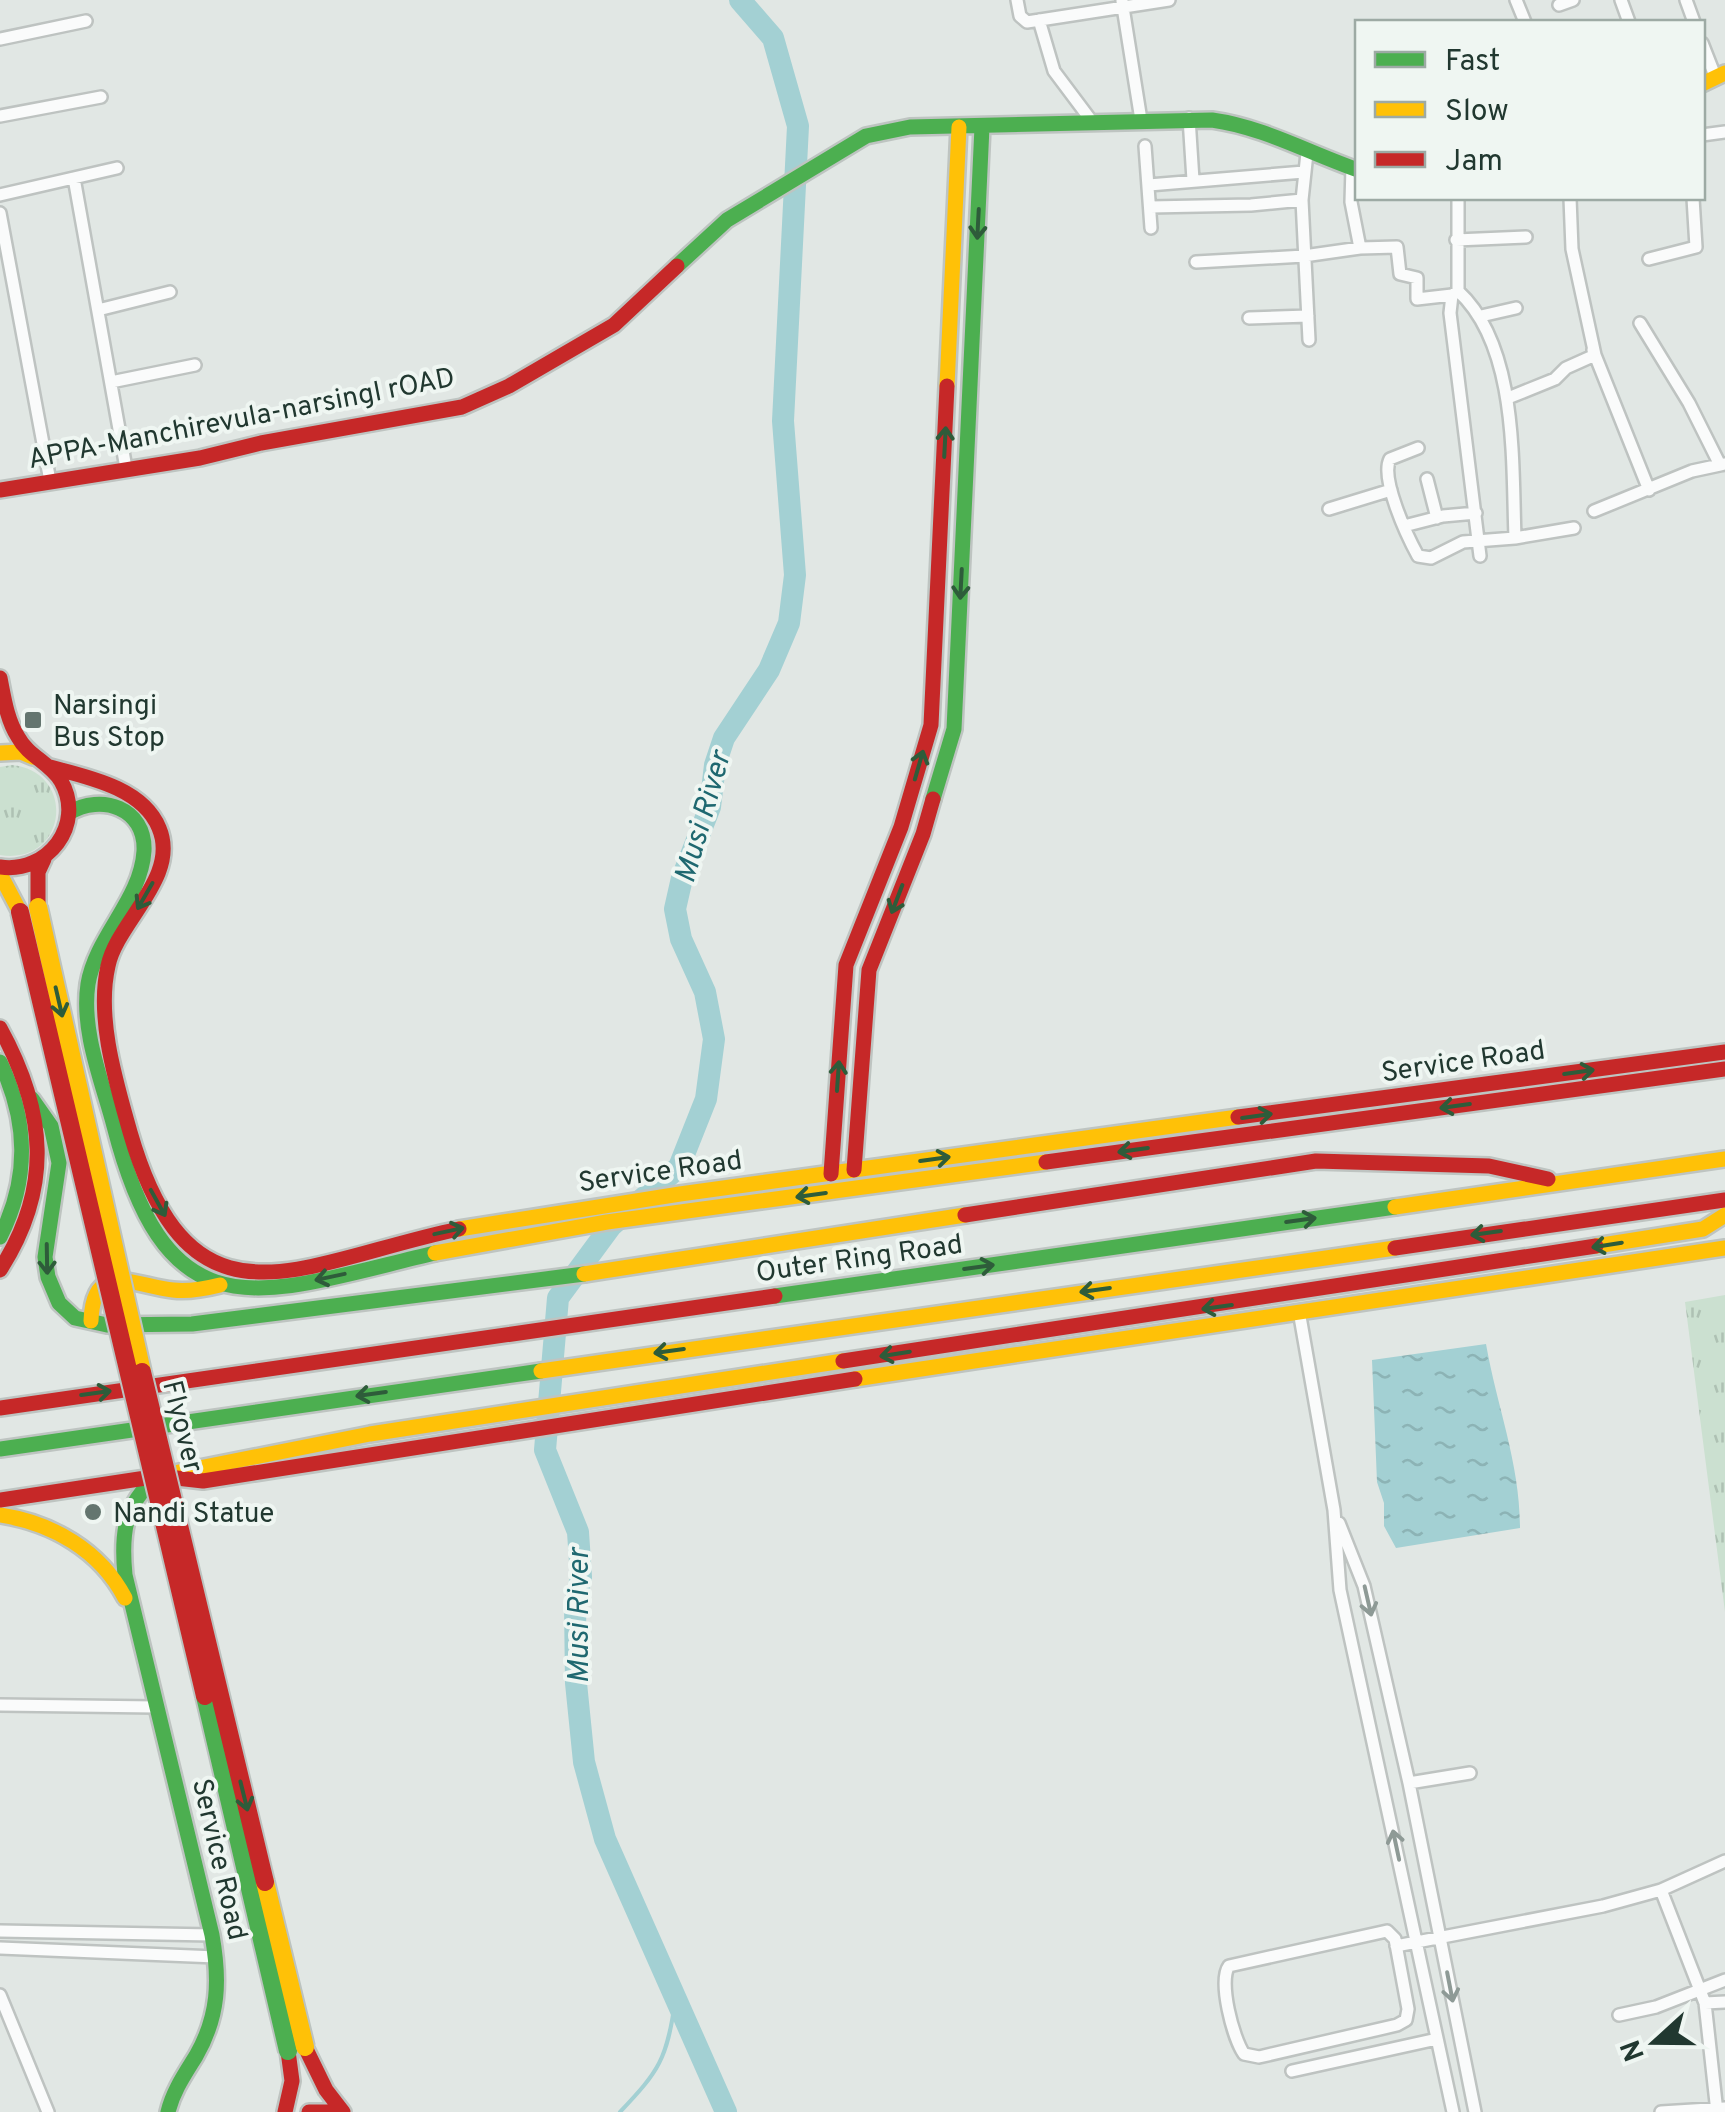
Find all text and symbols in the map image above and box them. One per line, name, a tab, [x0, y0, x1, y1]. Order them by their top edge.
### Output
legend	[1355, 20, 1705, 200]
text: Fast	[1445, 44, 1500, 81]
text: Slow	[1445, 94, 1509, 131]
text: Jam	[1445, 144, 1503, 181]
one-way arrow	[968, 208, 987, 240]
street label: APPA-Manchirevula-narsingI rOAD	[25, 361, 458, 479]
one-way arrow	[936, 426, 955, 458]
one-way arrow	[951, 567, 970, 600]
place label: Narsingi Bus Stop	[53, 689, 165, 757]
marker: Narsingi Bus Stop	[22, 709, 44, 731]
water label: Musi River	[668, 745, 742, 888]
one-way arrow	[911, 749, 929, 781]
one-way arrow	[135, 881, 155, 910]
one-way arrow	[886, 884, 904, 914]
one-way arrow	[51, 985, 69, 1017]
street label: Service Road	[1379, 1034, 1548, 1092]
one-way arrow	[829, 1061, 848, 1093]
one-way arrow	[1563, 1062, 1595, 1080]
one-way arrow	[1439, 1097, 1472, 1116]
one-way arrow	[1241, 1106, 1273, 1124]
one-way arrow	[1117, 1142, 1150, 1160]
street label: Service Road	[576, 1144, 745, 1202]
one-way arrow	[919, 1150, 951, 1168]
one-way arrow	[795, 1186, 828, 1204]
one-way arrow	[148, 1188, 168, 1217]
one-way arrow	[1284, 1211, 1316, 1229]
one-way arrow	[432, 1221, 464, 1239]
one-way arrow	[1471, 1225, 1503, 1243]
street label: Outer Ring Road	[754, 1228, 965, 1292]
one-way arrow	[1591, 1236, 1623, 1255]
one-way arrow	[38, 1242, 57, 1275]
one-way arrow	[962, 1257, 995, 1275]
one-way arrow	[314, 1268, 346, 1287]
one-way arrow	[1080, 1281, 1112, 1299]
one-way arrow	[1201, 1299, 1233, 1317]
one-way arrow	[653, 1343, 686, 1361]
one-way arrow	[879, 1345, 912, 1363]
street label: Flyover	[152, 1377, 210, 1477]
one-way arrow	[80, 1383, 112, 1402]
one-way arrow	[356, 1385, 388, 1403]
place label: Nandi Statue	[113, 1497, 274, 1533]
marker: Nandi Statue	[82, 1501, 104, 1523]
water label: Musi River	[562, 1546, 599, 1684]
one-way arrow	[1360, 1584, 1378, 1616]
street label: Service Road	[182, 1775, 254, 1944]
one-way arrow	[236, 1779, 254, 1811]
one-way arrow	[1386, 1830, 1404, 1862]
one-way arrow	[1441, 1971, 1460, 2003]
north arrow	[1605, 1992, 1705, 2092]
text: N	[1614, 2034, 1655, 2066]

